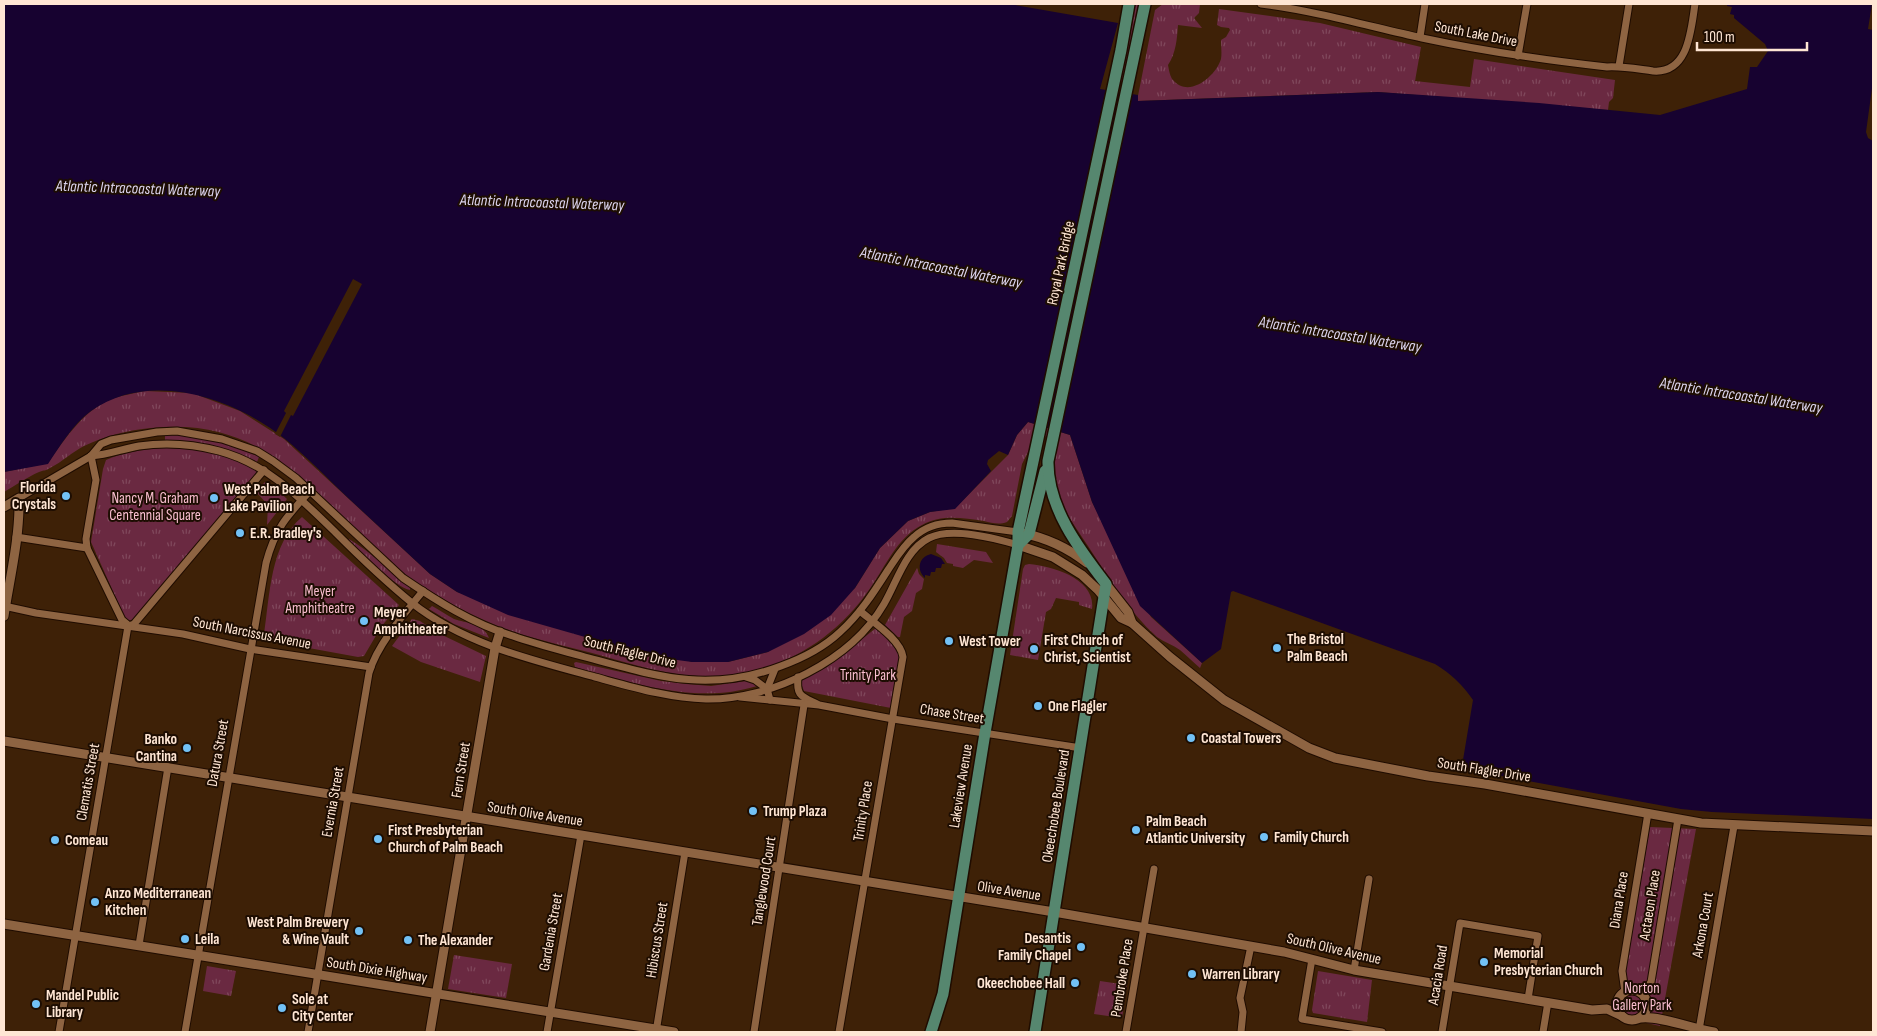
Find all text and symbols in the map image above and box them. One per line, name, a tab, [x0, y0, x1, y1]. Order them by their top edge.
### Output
street label: South Lake Drive	[1433, 17, 1519, 51]
scale bar	[1697, 20, 1807, 52]
text: 100 m	[1704, 28, 1735, 47]
water label: Atlantic Intracoastal Waterway	[55, 177, 221, 201]
water label: Atlantic Intracoastal Waterway	[459, 191, 625, 215]
street label: Royal Park Bridge	[1043, 219, 1079, 307]
water label: Atlantic Intracoastal Waterway	[858, 243, 1024, 293]
water label: Atlantic Intracoastal Waterway	[1256, 313, 1424, 357]
water label: Atlantic Intracoastal Waterway	[1657, 374, 1825, 418]
place label: Florida Crystals	[12, 478, 56, 514]
place label: West Palm Beach Lake Pavilion	[224, 480, 314, 516]
park label: Nancy M. Graham Centennial Square	[109, 489, 201, 525]
marker: Florida Crystals	[60, 490, 72, 502]
marker: West Palm Beach Lake Pavilion	[208, 492, 220, 504]
place label: E.R. Bradley's	[250, 524, 322, 543]
marker: E.R. Bradley's	[234, 527, 246, 539]
park label: Meyer Amphitheatre	[284, 582, 355, 618]
place label: Meyer Amphitheater	[373, 603, 448, 639]
street label: South Narcissus Avenue	[191, 612, 313, 654]
marker: Meyer Amphitheater	[358, 615, 370, 627]
place label: The Bristol Palm Beach	[1287, 630, 1348, 666]
street label: South Flagler Drive	[582, 631, 678, 673]
place label: First Church of Christ, Scientist	[1044, 631, 1131, 667]
place label: West Tower	[959, 632, 1021, 651]
marker: West Tower	[943, 635, 955, 647]
marker: The Bristol Palm Beach	[1271, 642, 1283, 654]
marker: First Church of Christ, Scientist	[1028, 643, 1040, 655]
park label: Trinity Park	[840, 666, 896, 685]
place label: One Flagler	[1048, 697, 1107, 716]
street label: Chase Street	[918, 700, 986, 729]
marker: One Flagler	[1032, 700, 1044, 712]
street label: Datura Street	[203, 718, 233, 788]
place label: Coastal Towers	[1201, 729, 1281, 748]
place label: Banko Cantina	[136, 730, 177, 766]
marker: Coastal Towers	[1185, 732, 1197, 744]
street label: Fern Street	[447, 740, 475, 799]
street label: Clematis Street	[72, 741, 104, 822]
marker: Banko Cantina	[181, 742, 193, 754]
street label: Lakeview Avenue	[945, 743, 977, 829]
street label: Okeechobee Boulevard	[1038, 748, 1074, 864]
street label: South Flagler Drive	[1436, 753, 1532, 787]
street label: Evernia Street	[317, 765, 349, 839]
street label: Trinity Place	[849, 779, 877, 843]
street label: South Olive Avenue	[486, 797, 584, 831]
place label: Trump Plaza	[763, 802, 827, 821]
marker: Trump Plaza	[747, 805, 759, 817]
place label: Palm Beach Atlantic University	[1145, 812, 1246, 848]
place label: First Presbyterian Church of Palm Beach	[388, 821, 503, 857]
marker: Palm Beach Atlantic University	[1130, 824, 1142, 836]
place label: Family Church	[1274, 828, 1349, 847]
place label: Comeau	[65, 831, 108, 850]
marker: Family Church	[1258, 831, 1270, 843]
marker: First Presbyterian Church of Palm Beach	[372, 833, 384, 845]
marker: Comeau	[49, 834, 61, 846]
street label: Tanglewood Court	[748, 835, 781, 927]
street label: Actaeon Place	[1635, 869, 1665, 942]
street label: Diana Place	[1605, 870, 1633, 930]
street label: Olive Avenue	[976, 877, 1042, 905]
place label: Anzo Mediterranean Kitchen	[104, 884, 211, 920]
street label: Arkona Court	[1688, 890, 1718, 960]
street label: Gardenia Street	[535, 891, 567, 972]
marker: Anzo Mediterranean Kitchen	[89, 896, 101, 908]
street label: Hibiscus Street	[642, 900, 672, 979]
place label: West Palm Brewery & Wine Vault	[247, 913, 350, 949]
marker: West Palm Brewery & Wine Vault	[353, 925, 365, 937]
place label: Desantis Family Chapel	[998, 929, 1071, 965]
street label: South Olive Avenue	[1285, 929, 1383, 969]
place label: Leila	[195, 930, 219, 949]
place label: The Alexander	[418, 931, 493, 950]
marker: Leila	[179, 933, 191, 945]
marker: The Alexander	[402, 934, 414, 946]
street label: Pembroke Place	[1106, 937, 1138, 1019]
marker: Desantis Family Chapel	[1075, 941, 1087, 953]
street label: Acacia Road	[1424, 944, 1452, 1007]
place label: Memorial Presbyterian Church	[1494, 944, 1603, 980]
street label: South Dixie Highway	[325, 953, 429, 987]
marker: Memorial Presbyterian Church	[1478, 956, 1490, 968]
place label: Warren Library	[1202, 965, 1280, 984]
marker: Warren Library	[1186, 968, 1198, 980]
place label: Okeechobee Hall	[977, 974, 1065, 993]
marker: Okeechobee Hall	[1069, 977, 1081, 989]
park label: Norton Gallery Park	[1612, 979, 1672, 1015]
place label: Mandel Public Library	[46, 986, 119, 1022]
place label: Sole at City Center	[292, 990, 353, 1026]
marker: Mandel Public Library	[30, 998, 42, 1010]
marker: Sole at City Center	[276, 1002, 288, 1014]

